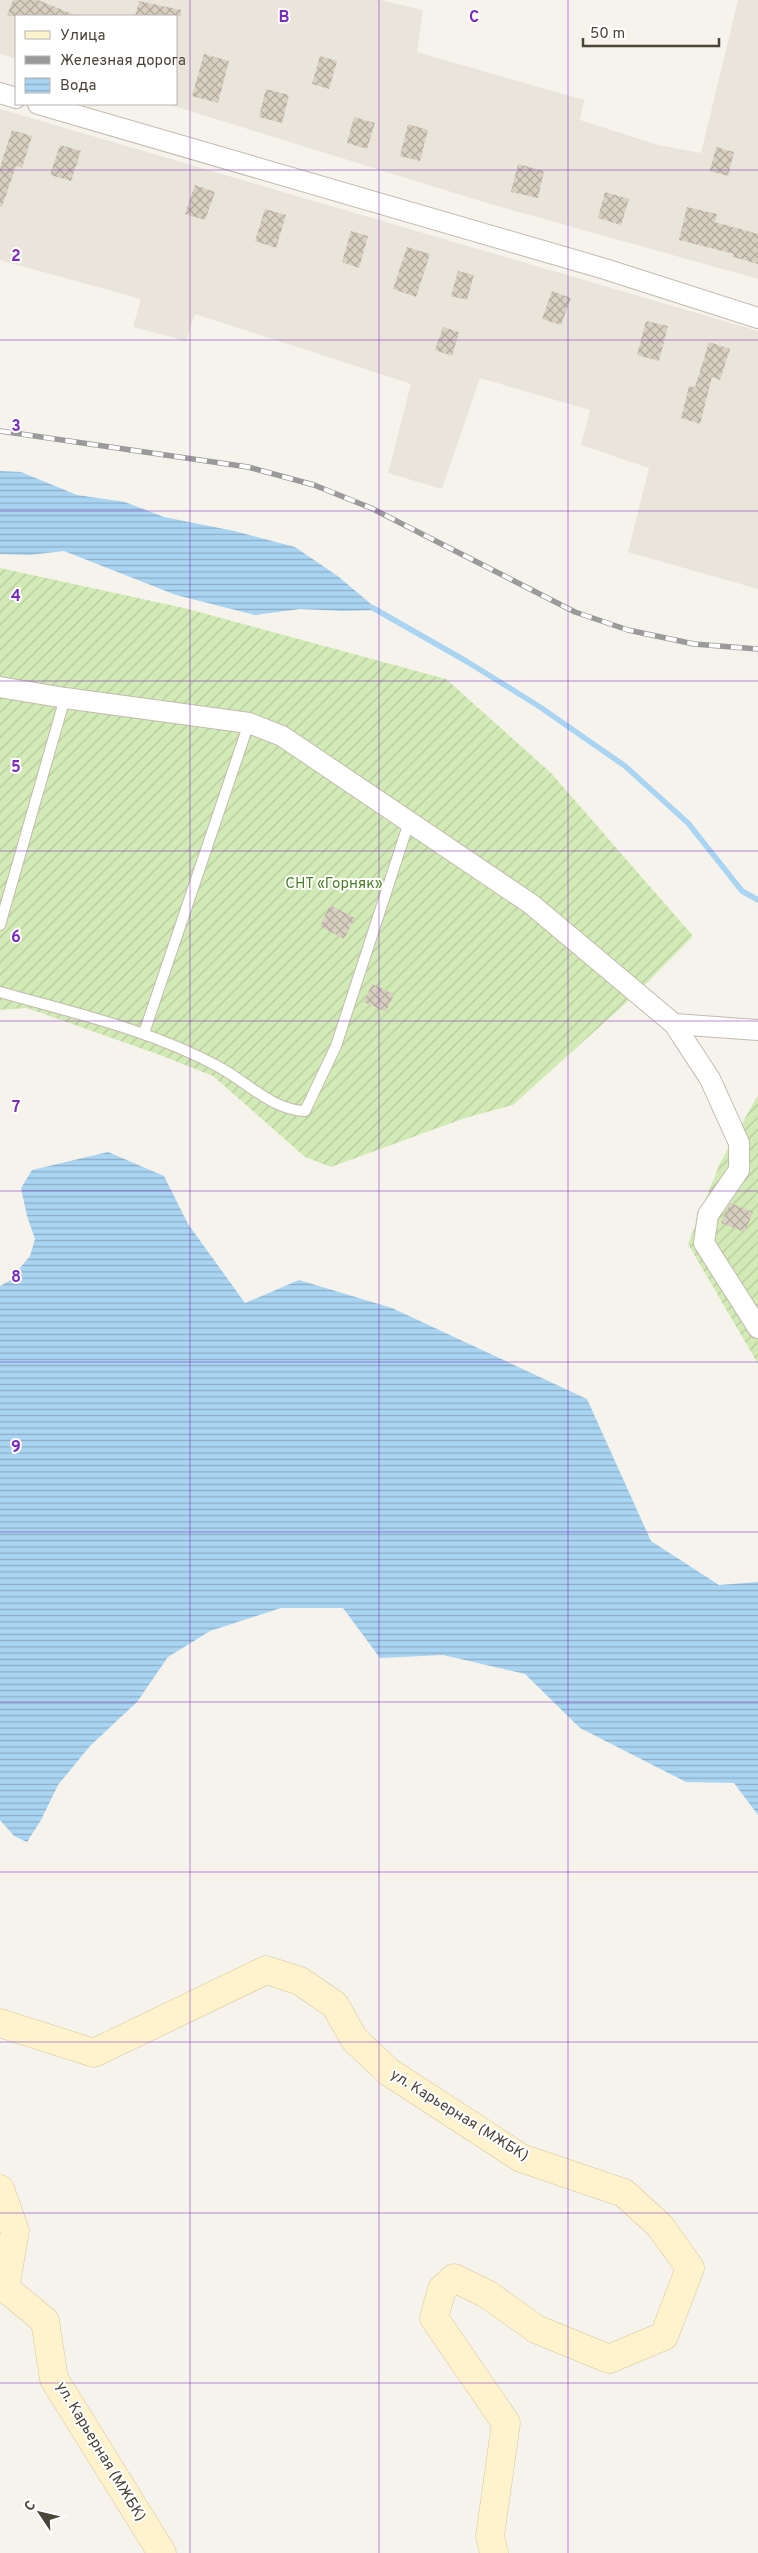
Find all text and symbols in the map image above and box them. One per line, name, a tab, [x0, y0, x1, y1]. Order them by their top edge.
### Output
text: B	[278, 8, 290, 28]
text: C	[469, 8, 479, 28]
legend	[15, 15, 178, 105]
scale bar	[583, 15, 719, 47]
text: 50 m	[590, 25, 625, 44]
text: Улица	[60, 27, 105, 46]
text: Железная дорога	[60, 52, 186, 71]
text: Вода	[60, 77, 96, 96]
text: 2	[11, 247, 21, 267]
text: 3	[11, 417, 21, 437]
text: 4	[11, 587, 21, 607]
text: 5	[11, 758, 21, 778]
park label: СНТ «Горняк»	[285, 875, 383, 894]
text: 6	[11, 928, 21, 948]
text: 7	[12, 1098, 20, 1118]
text: 8	[11, 1268, 21, 1288]
text: 9	[11, 1438, 21, 1458]
street label: ул. Карьерная (МЖБК)	[386, 2066, 532, 2166]
street label: ул. Карьерная (МЖБК)	[51, 2379, 149, 2525]
north arrow	[15, 2488, 65, 2538]
text: С	[21, 2498, 40, 2515]

